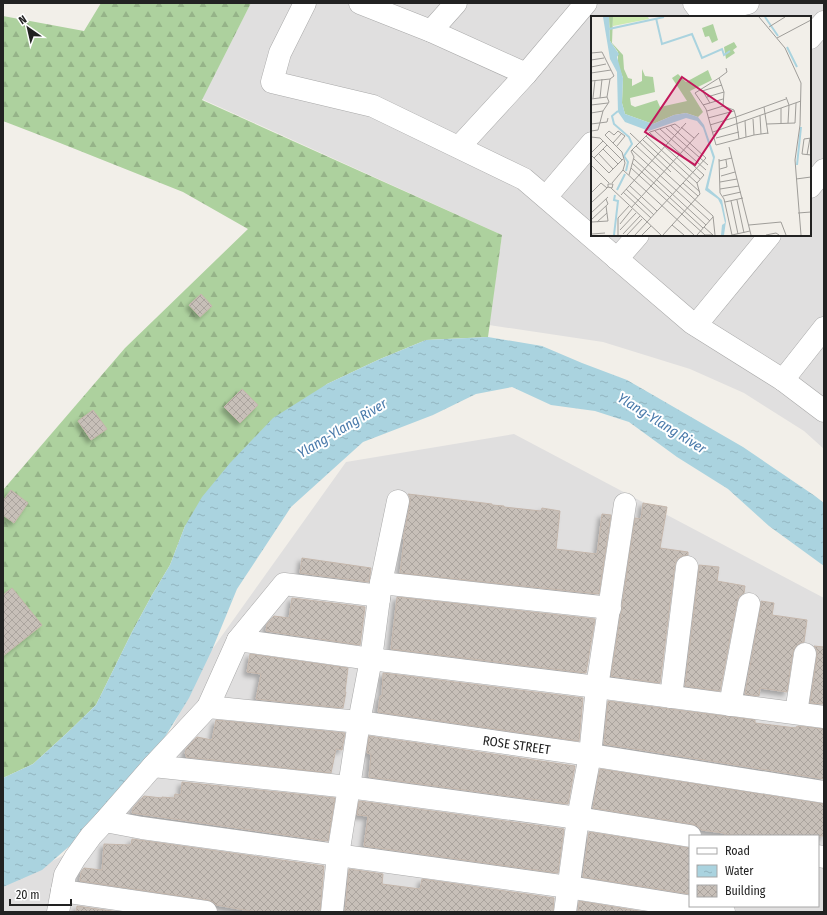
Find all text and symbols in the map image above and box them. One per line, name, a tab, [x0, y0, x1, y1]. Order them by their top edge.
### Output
north arrow	[8, 8, 48, 48]
text: N	[16, 13, 29, 27]
inset map	[591, 16, 811, 236]
water label: Ylang-Ylang River	[614, 389, 710, 458]
water label: Ylang-Ylang River	[295, 395, 391, 462]
street label: ROSE STREET	[482, 733, 551, 757]
legend	[689, 835, 819, 907]
text: Road	[725, 844, 750, 858]
text: Water	[725, 864, 754, 878]
scale bar	[10, 881, 71, 907]
text: Building	[725, 884, 766, 898]
text: 20 m	[16, 888, 40, 902]

